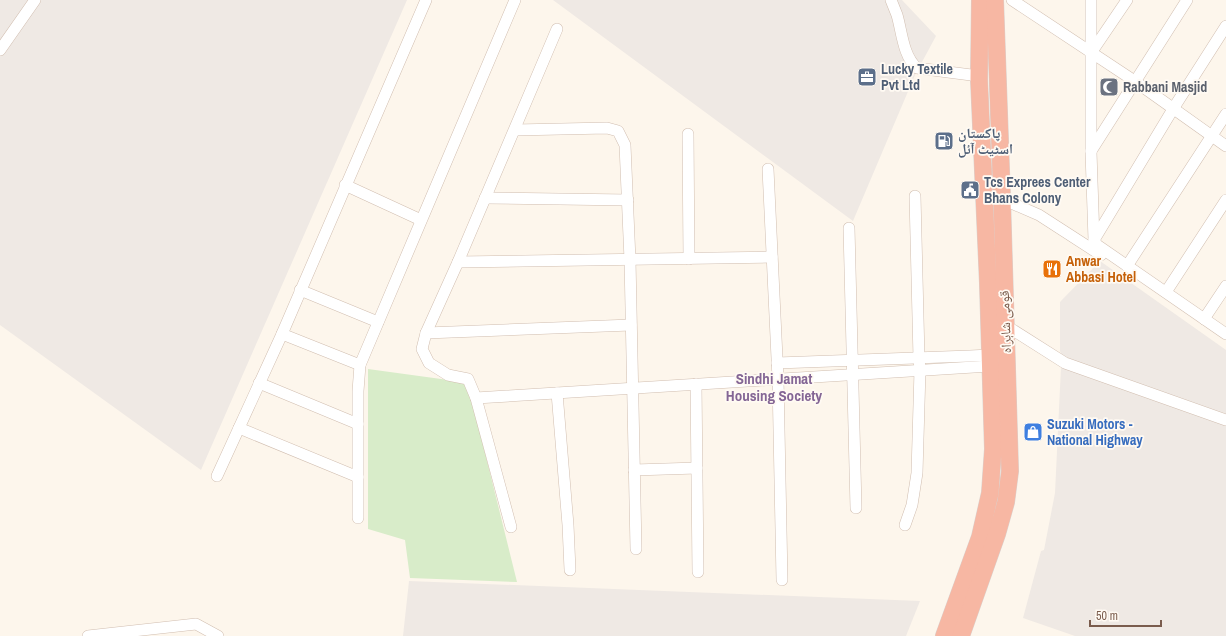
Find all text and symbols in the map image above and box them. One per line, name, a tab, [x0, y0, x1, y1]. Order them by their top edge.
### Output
place label: Lucky Textile Pvt Ltd	[881, 60, 953, 94]
office icon: Lucky Textile Pvt Ltd	[856, 66, 878, 88]
mosque icon: Rabbani Masjid	[1098, 76, 1120, 98]
place label: Rabbani Masjid	[1123, 78, 1207, 96]
place label: پاکستان اسٹیٹ آئل	[958, 124, 1013, 158]
fuel station icon: پاکستان اسٹیٹ آئل	[933, 130, 955, 152]
place label: Tcs Exprees Center Bhans Colony	[984, 173, 1091, 207]
public building icon: Tcs Exprees Center Bhans Colony	[959, 179, 981, 201]
place label: Anwar Abbasi Hotel	[1066, 252, 1136, 286]
restaurant icon: Anwar Abbasi Hotel	[1041, 258, 1063, 280]
street label: قومی شاہراہ	[995, 290, 1015, 354]
district label: Sindhi Jamat Housing Society	[726, 368, 822, 406]
place label: Suzuki Motors - National Highway	[1047, 415, 1143, 449]
shop icon: Suzuki Motors - National Highway	[1022, 421, 1044, 443]
scale bar	[1090, 602, 1161, 628]
text: 50 m	[1096, 608, 1118, 624]

